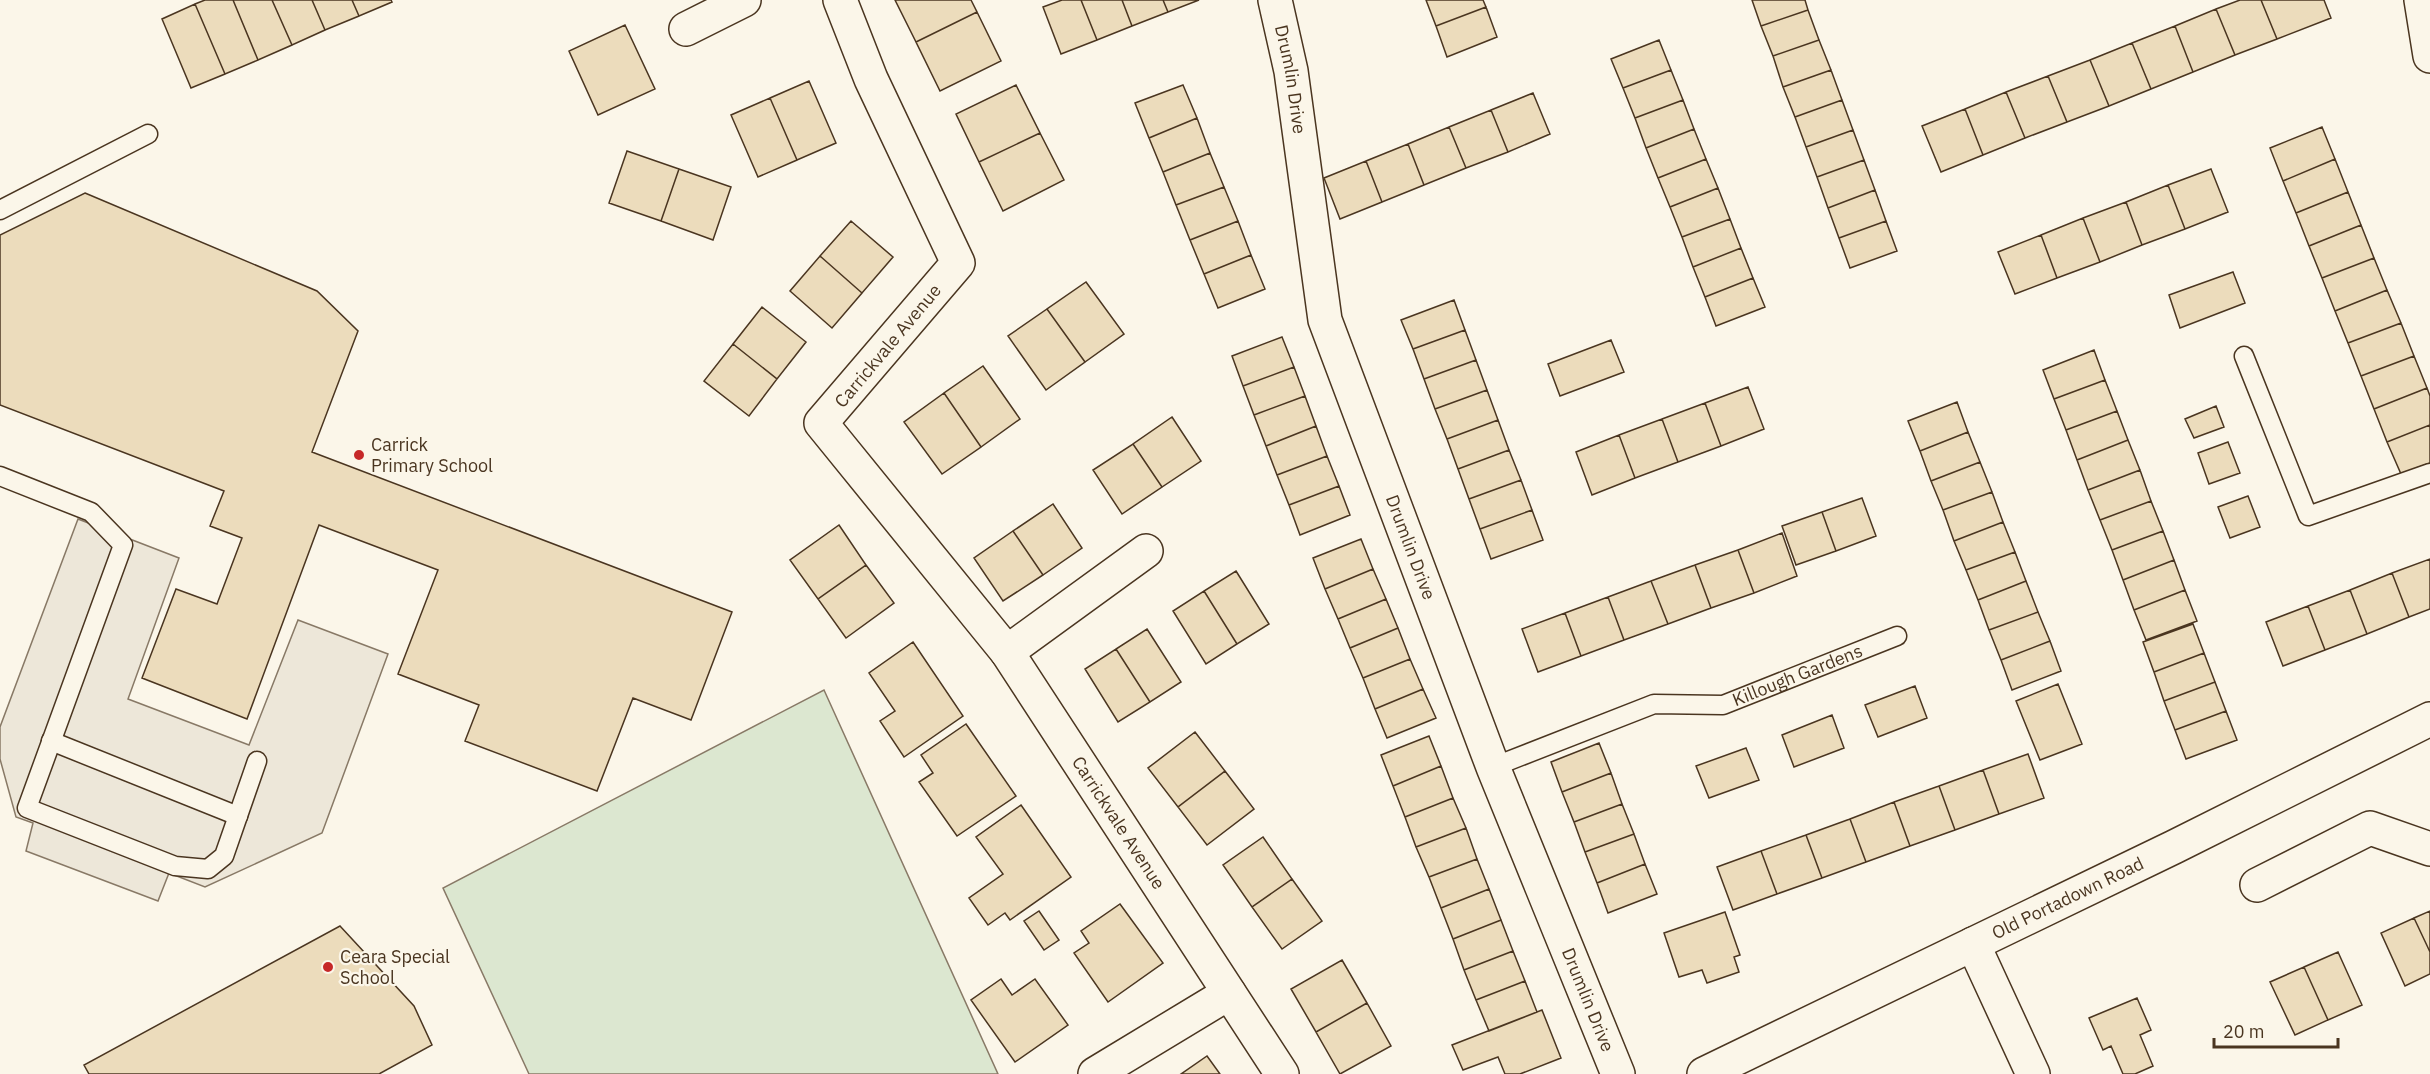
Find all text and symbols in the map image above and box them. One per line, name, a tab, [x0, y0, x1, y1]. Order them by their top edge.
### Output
street label: Drumlin Drive	[1270, 23, 1311, 135]
street label: Carrickvale Avenue	[829, 279, 946, 412]
place label: Carrick Primary School	[371, 433, 493, 477]
marker: Carrick Primary School	[352, 448, 366, 462]
street label: Drumlin Drive	[1381, 492, 1441, 603]
street label: Killough Gardens	[1729, 639, 1866, 711]
street label: Carrickvale Avenue	[1067, 752, 1171, 894]
street label: Old Portadown Road	[1988, 851, 2147, 944]
street label: Drumlin Drive	[1557, 944, 1620, 1055]
place label: Ceara Special School	[340, 945, 450, 989]
marker: Ceara Special School	[321, 960, 335, 974]
scale bar	[2214, 1011, 2338, 1049]
text: 20 m	[2223, 1020, 2265, 1043]

